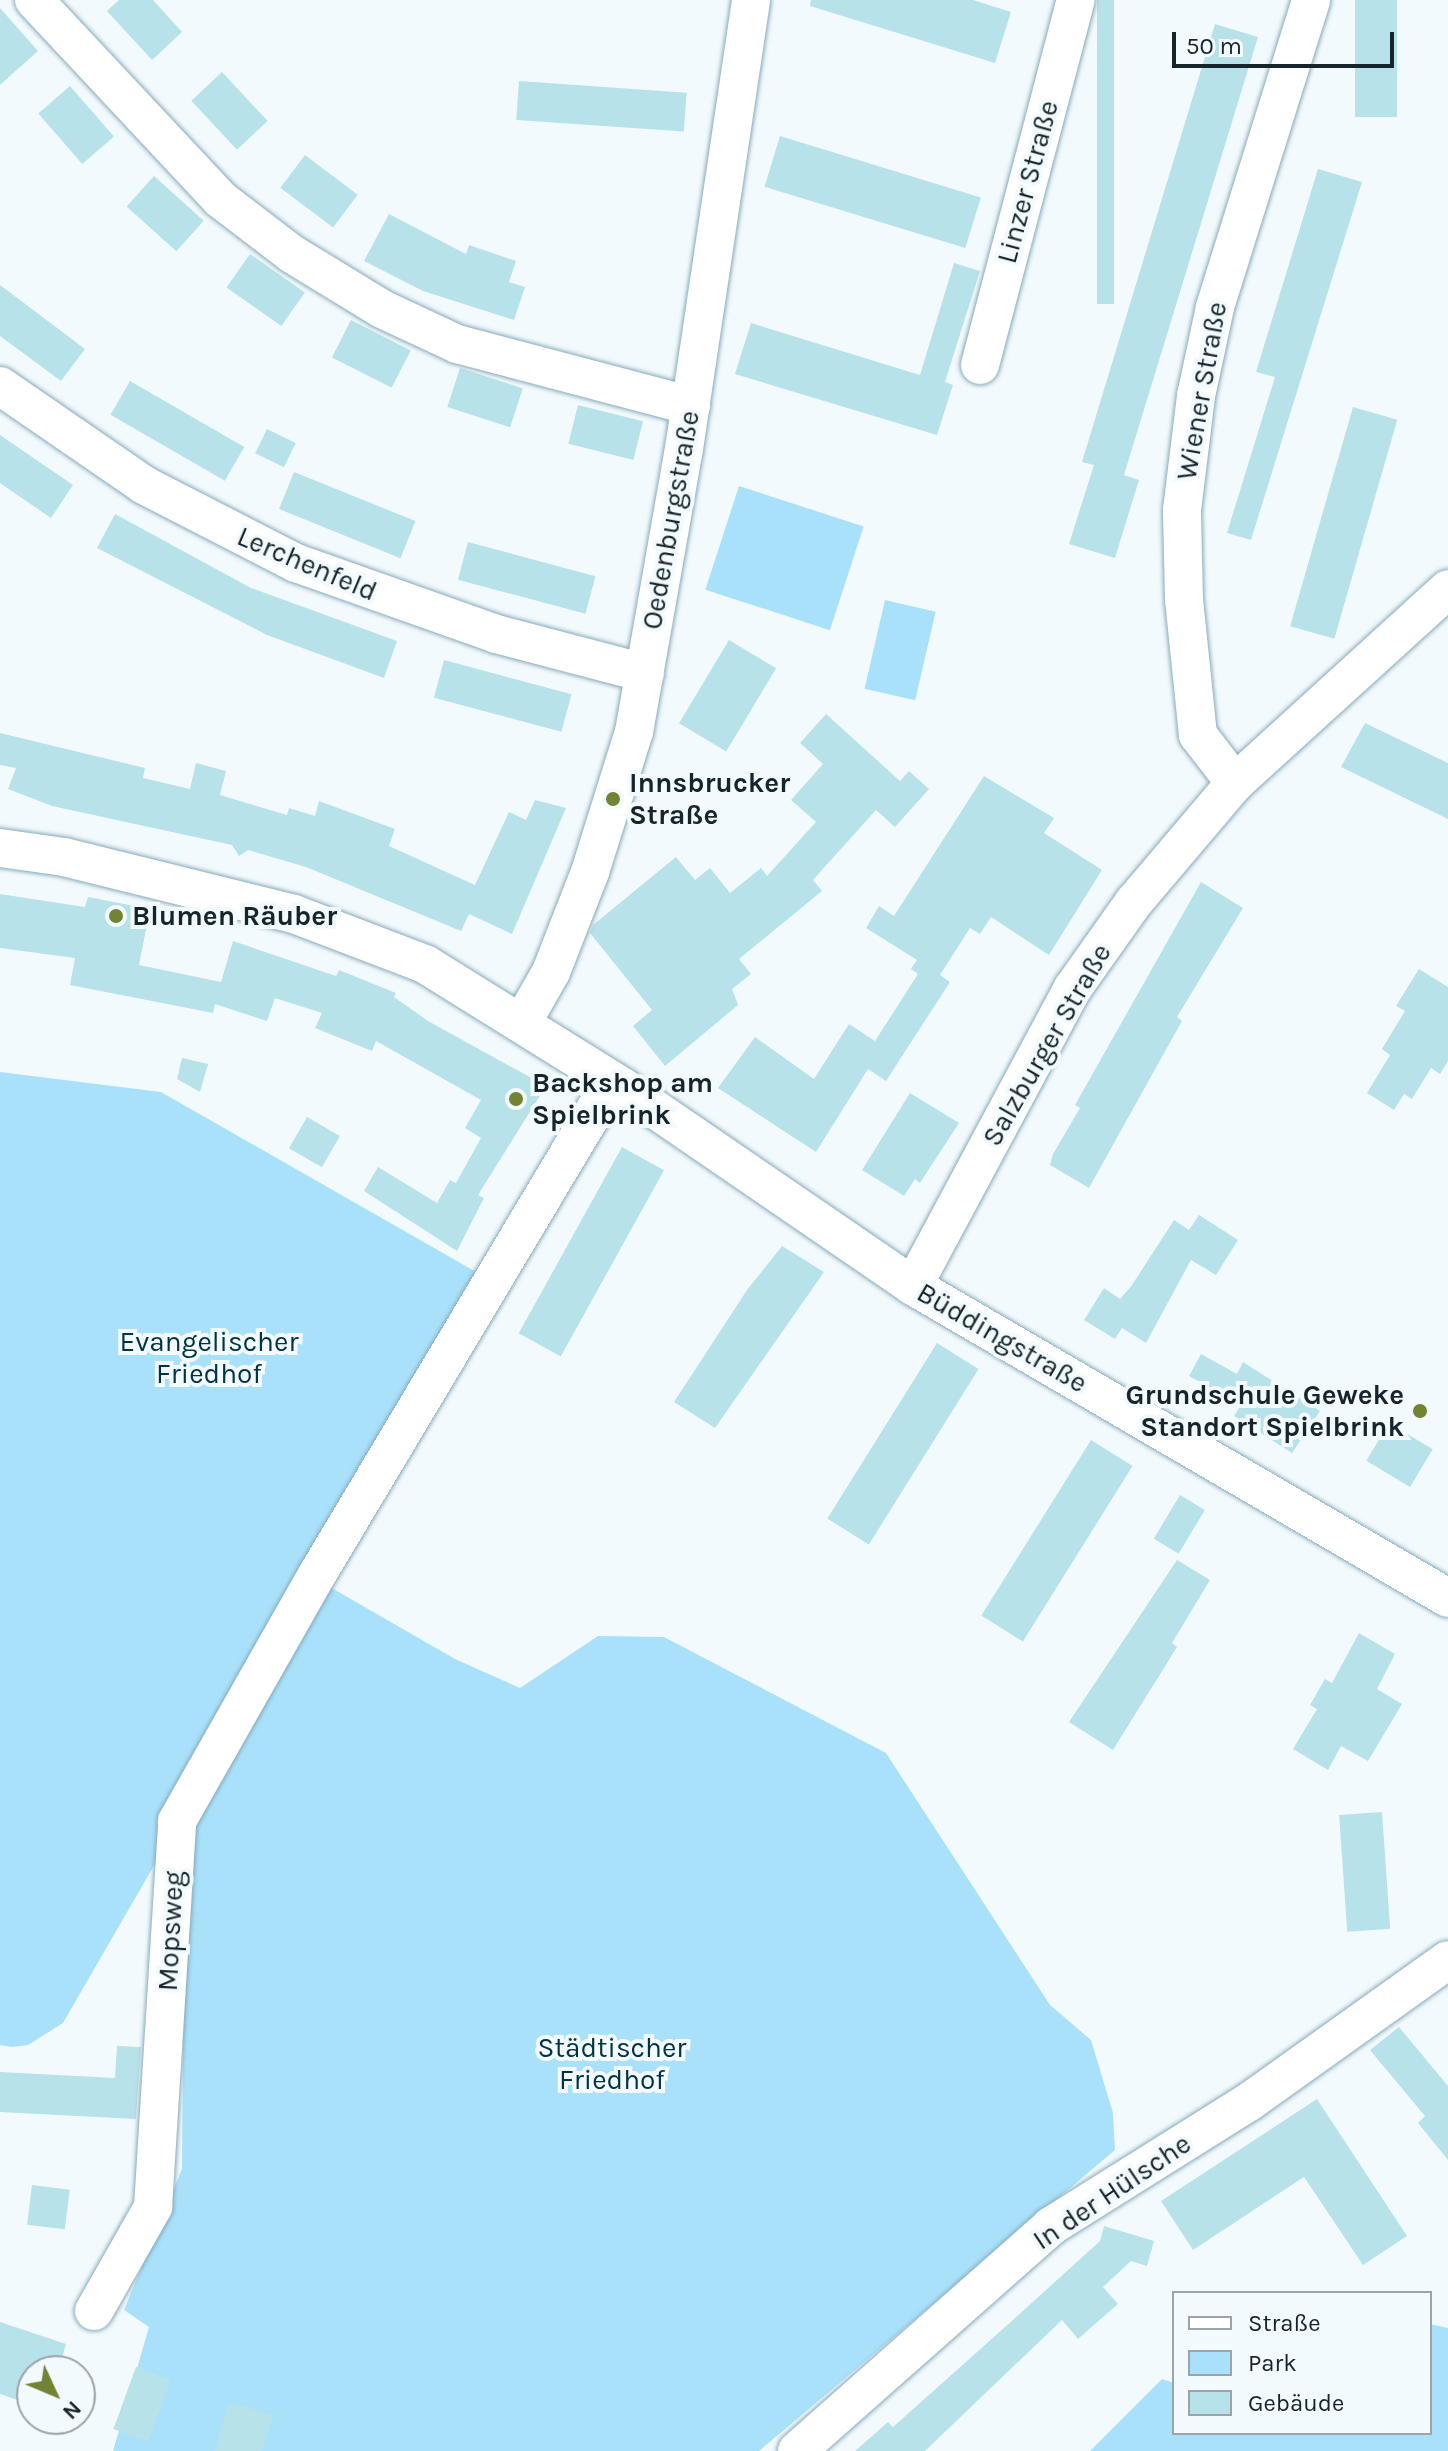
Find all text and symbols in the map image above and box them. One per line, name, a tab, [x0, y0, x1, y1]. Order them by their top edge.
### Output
scale bar	[1176, 16, 1398, 66]
text: 50 m	[1186, 32, 1242, 60]
street label: Linzer Straße	[990, 97, 1066, 267]
street label: Wiener Straße	[1170, 299, 1234, 483]
street label: Oedenburgstraße	[635, 408, 707, 632]
street label: Lerchenfeld	[232, 520, 382, 608]
place label: Innsbrucker Straße	[629, 766, 790, 832]
marker: Innsbrucker Straße	[604, 790, 622, 808]
place label: Blumen Räuber	[132, 899, 337, 933]
marker: Blumen Räuber	[107, 907, 125, 925]
street label: Salzburger Straße	[975, 938, 1119, 1152]
place label: Backshop am Spielbrink	[532, 1066, 713, 1132]
marker: Backshop am Spielbrink	[507, 1090, 525, 1108]
street label: Büddingstraße	[911, 1276, 1093, 1400]
park label: Evangelischer Friedhof	[119, 1325, 299, 1391]
place label: Grundschule Geweke Standort Spielbrink	[1126, 1378, 1404, 1444]
marker: Grundschule Geweke Standort Spielbrink	[1411, 1402, 1429, 1420]
street label: Mopsweg	[151, 1870, 191, 1992]
park label: Städtischer Friedhof	[538, 2031, 686, 2097]
street label: In der Hülsche	[1027, 2127, 1197, 2257]
legend	[1172, 2291, 1432, 2435]
text: Straße	[1248, 2309, 1320, 2337]
text: Park	[1248, 2349, 1297, 2377]
north arrow	[16, 2355, 96, 2435]
text: Gebäude	[1248, 2389, 1344, 2417]
text: N	[57, 2396, 87, 2425]

